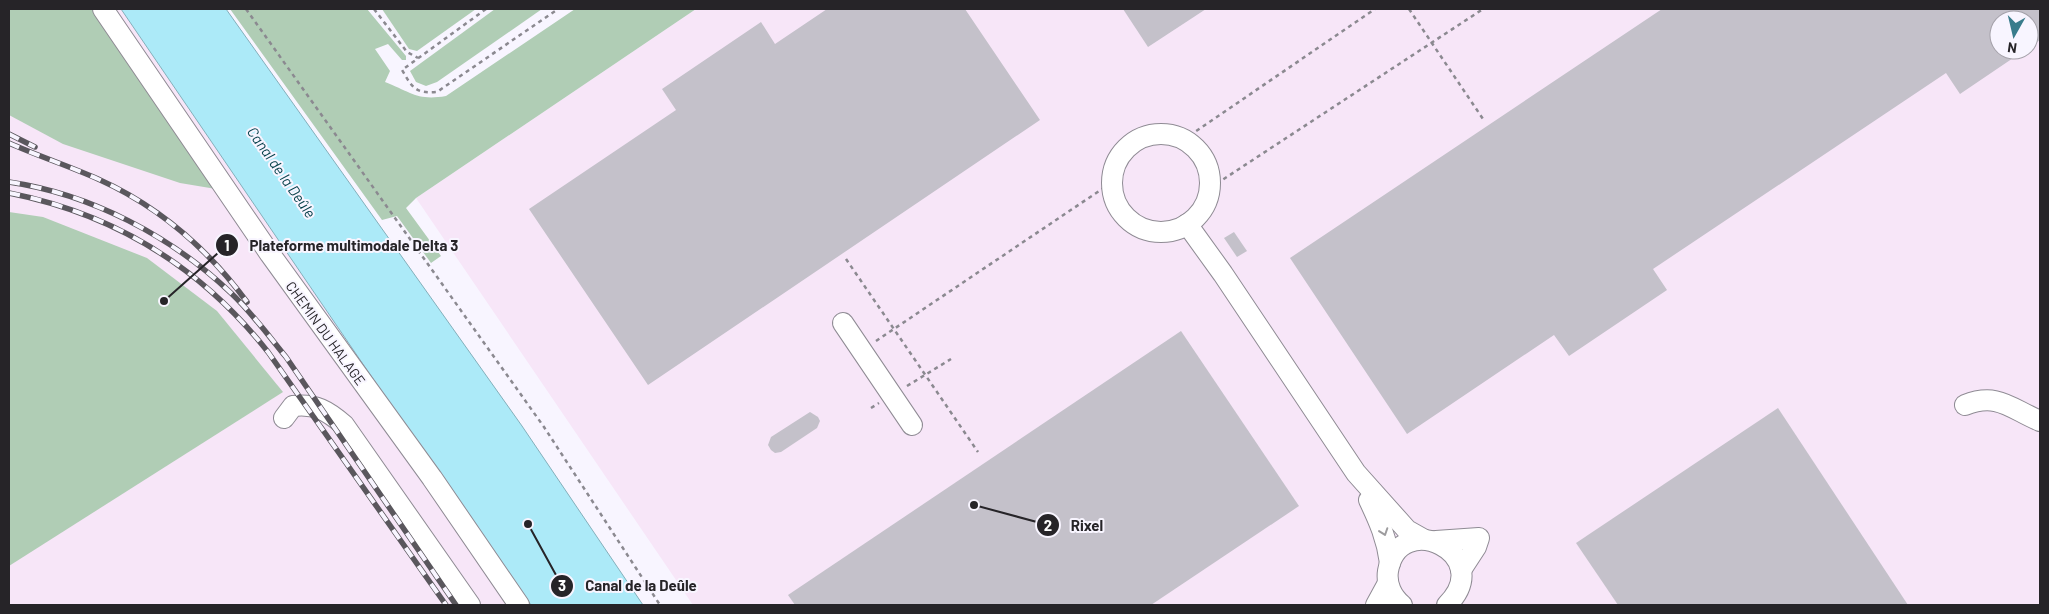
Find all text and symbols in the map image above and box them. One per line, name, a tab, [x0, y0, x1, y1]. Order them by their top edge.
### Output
north arrow	[1989, 10, 2039, 60]
text: N	[2006, 39, 2018, 57]
water label: Canal de la Deûle	[244, 123, 320, 221]
callout: Plateforme multimodale Delta 3	[214, 230, 468, 260]
text: 1	[224, 236, 230, 254]
text: Plateforme multimodale Delta 3	[250, 236, 458, 254]
street label: CHEMIN DU HALAGE	[283, 278, 369, 388]
callout: Rixel	[1036, 510, 1113, 540]
text: 2	[1044, 516, 1052, 534]
text: Rixel	[1071, 516, 1103, 534]
one-way arrow	[1378, 528, 1388, 536]
callout: Canal de la Deûle	[550, 571, 707, 601]
text: 3	[558, 576, 566, 594]
text: Canal de la Deûle	[585, 576, 697, 594]

